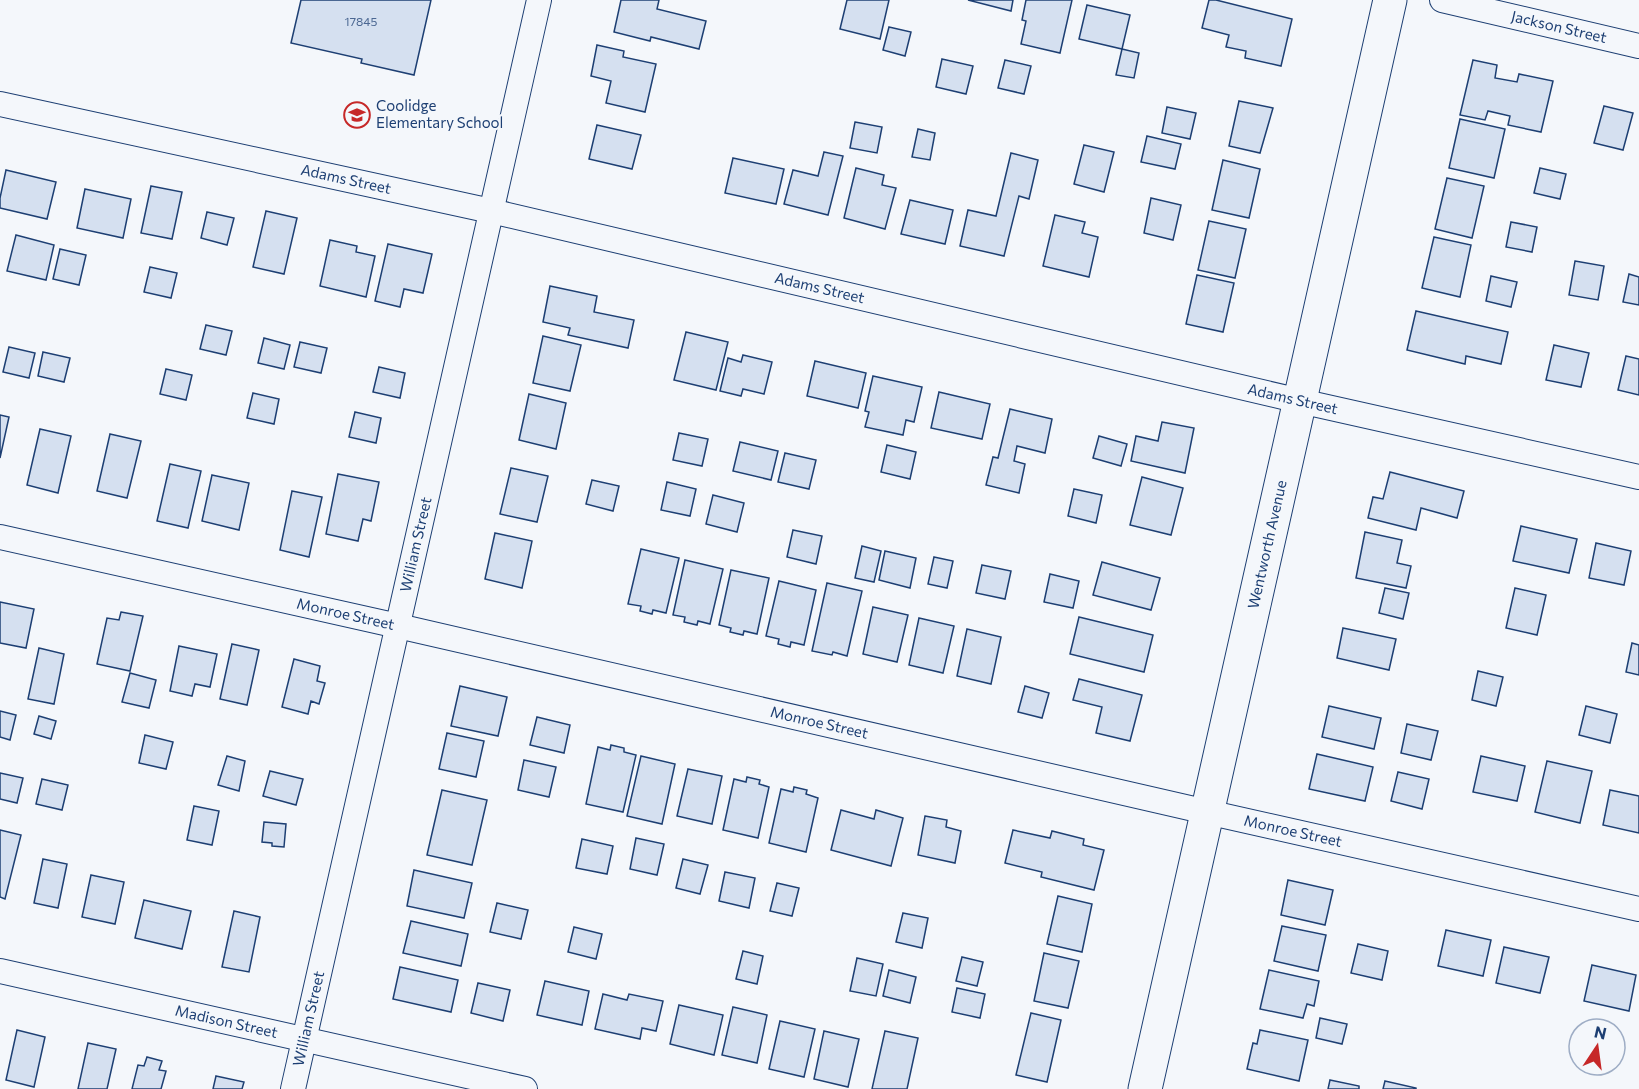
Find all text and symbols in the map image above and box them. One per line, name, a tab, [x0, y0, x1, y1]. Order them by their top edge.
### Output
street label: Jackson Street	[1510, 6, 1609, 46]
house number: 17845	[345, 14, 378, 28]
place label: Coolidge Elementary School	[376, 96, 503, 131]
school or university icon: Coolidge Elementary School	[342, 100, 372, 130]
street label: Adams Street	[299, 160, 393, 197]
street label: Adams Street	[773, 268, 866, 306]
street label: Adams Street	[1246, 379, 1340, 417]
street label: Wentworth Avenue	[1243, 478, 1290, 610]
street label: William Street	[396, 495, 434, 594]
street label: Monroe Street	[295, 594, 396, 633]
street label: Monroe Street	[769, 702, 870, 742]
street label: Monroe Street	[1242, 811, 1344, 850]
street label: William Street	[288, 969, 327, 1068]
street label: Madison Street	[174, 1001, 279, 1041]
north arrow	[1567, 1017, 1627, 1077]
text: N	[1593, 1021, 1608, 1043]

